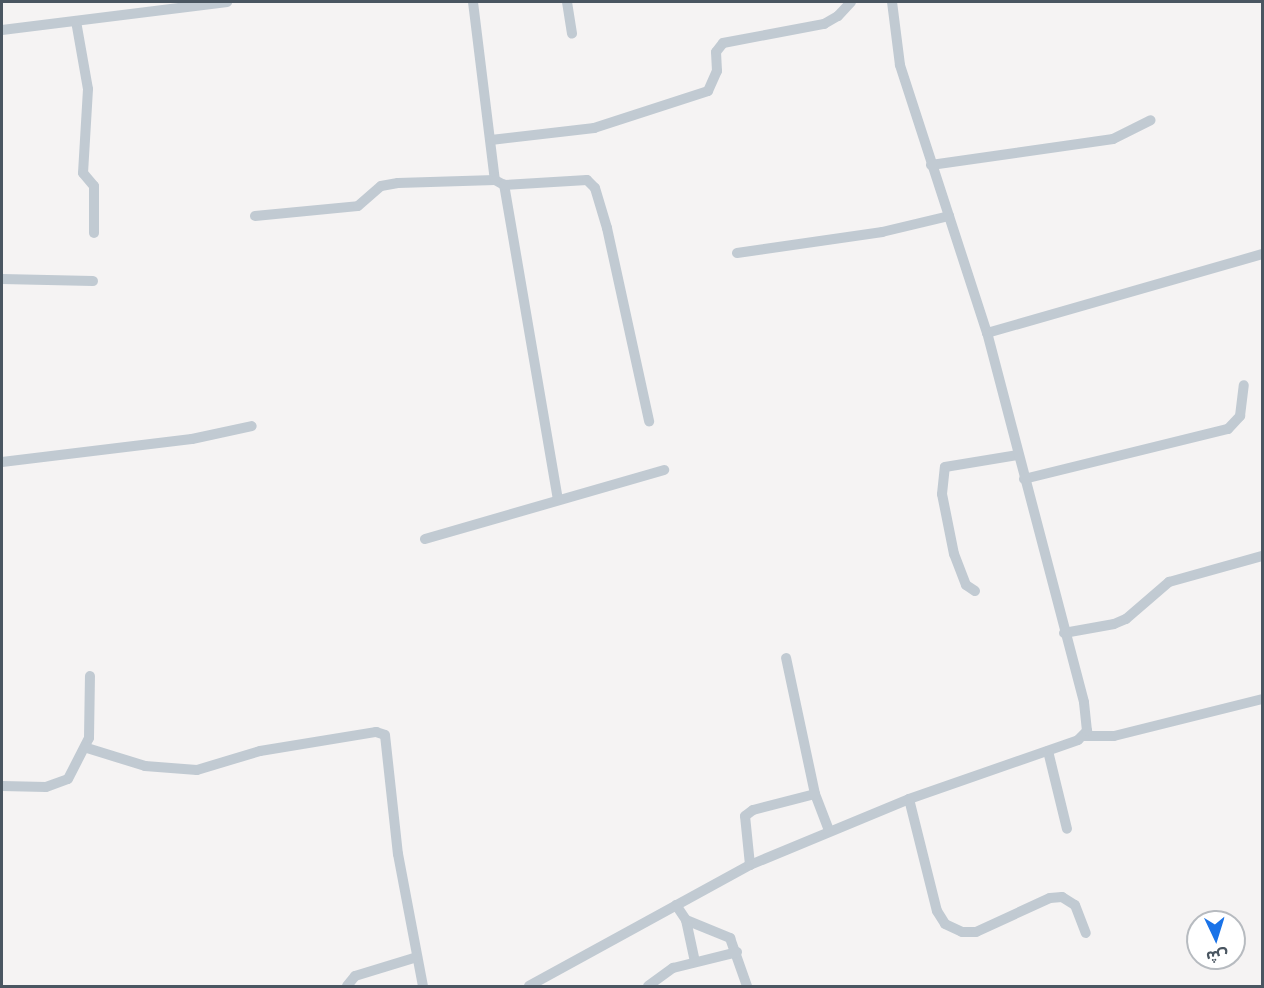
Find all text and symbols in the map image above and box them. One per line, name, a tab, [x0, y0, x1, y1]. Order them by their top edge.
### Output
north arrow	[1186, 910, 1246, 970]
text: ش	[1205, 944, 1229, 969]

